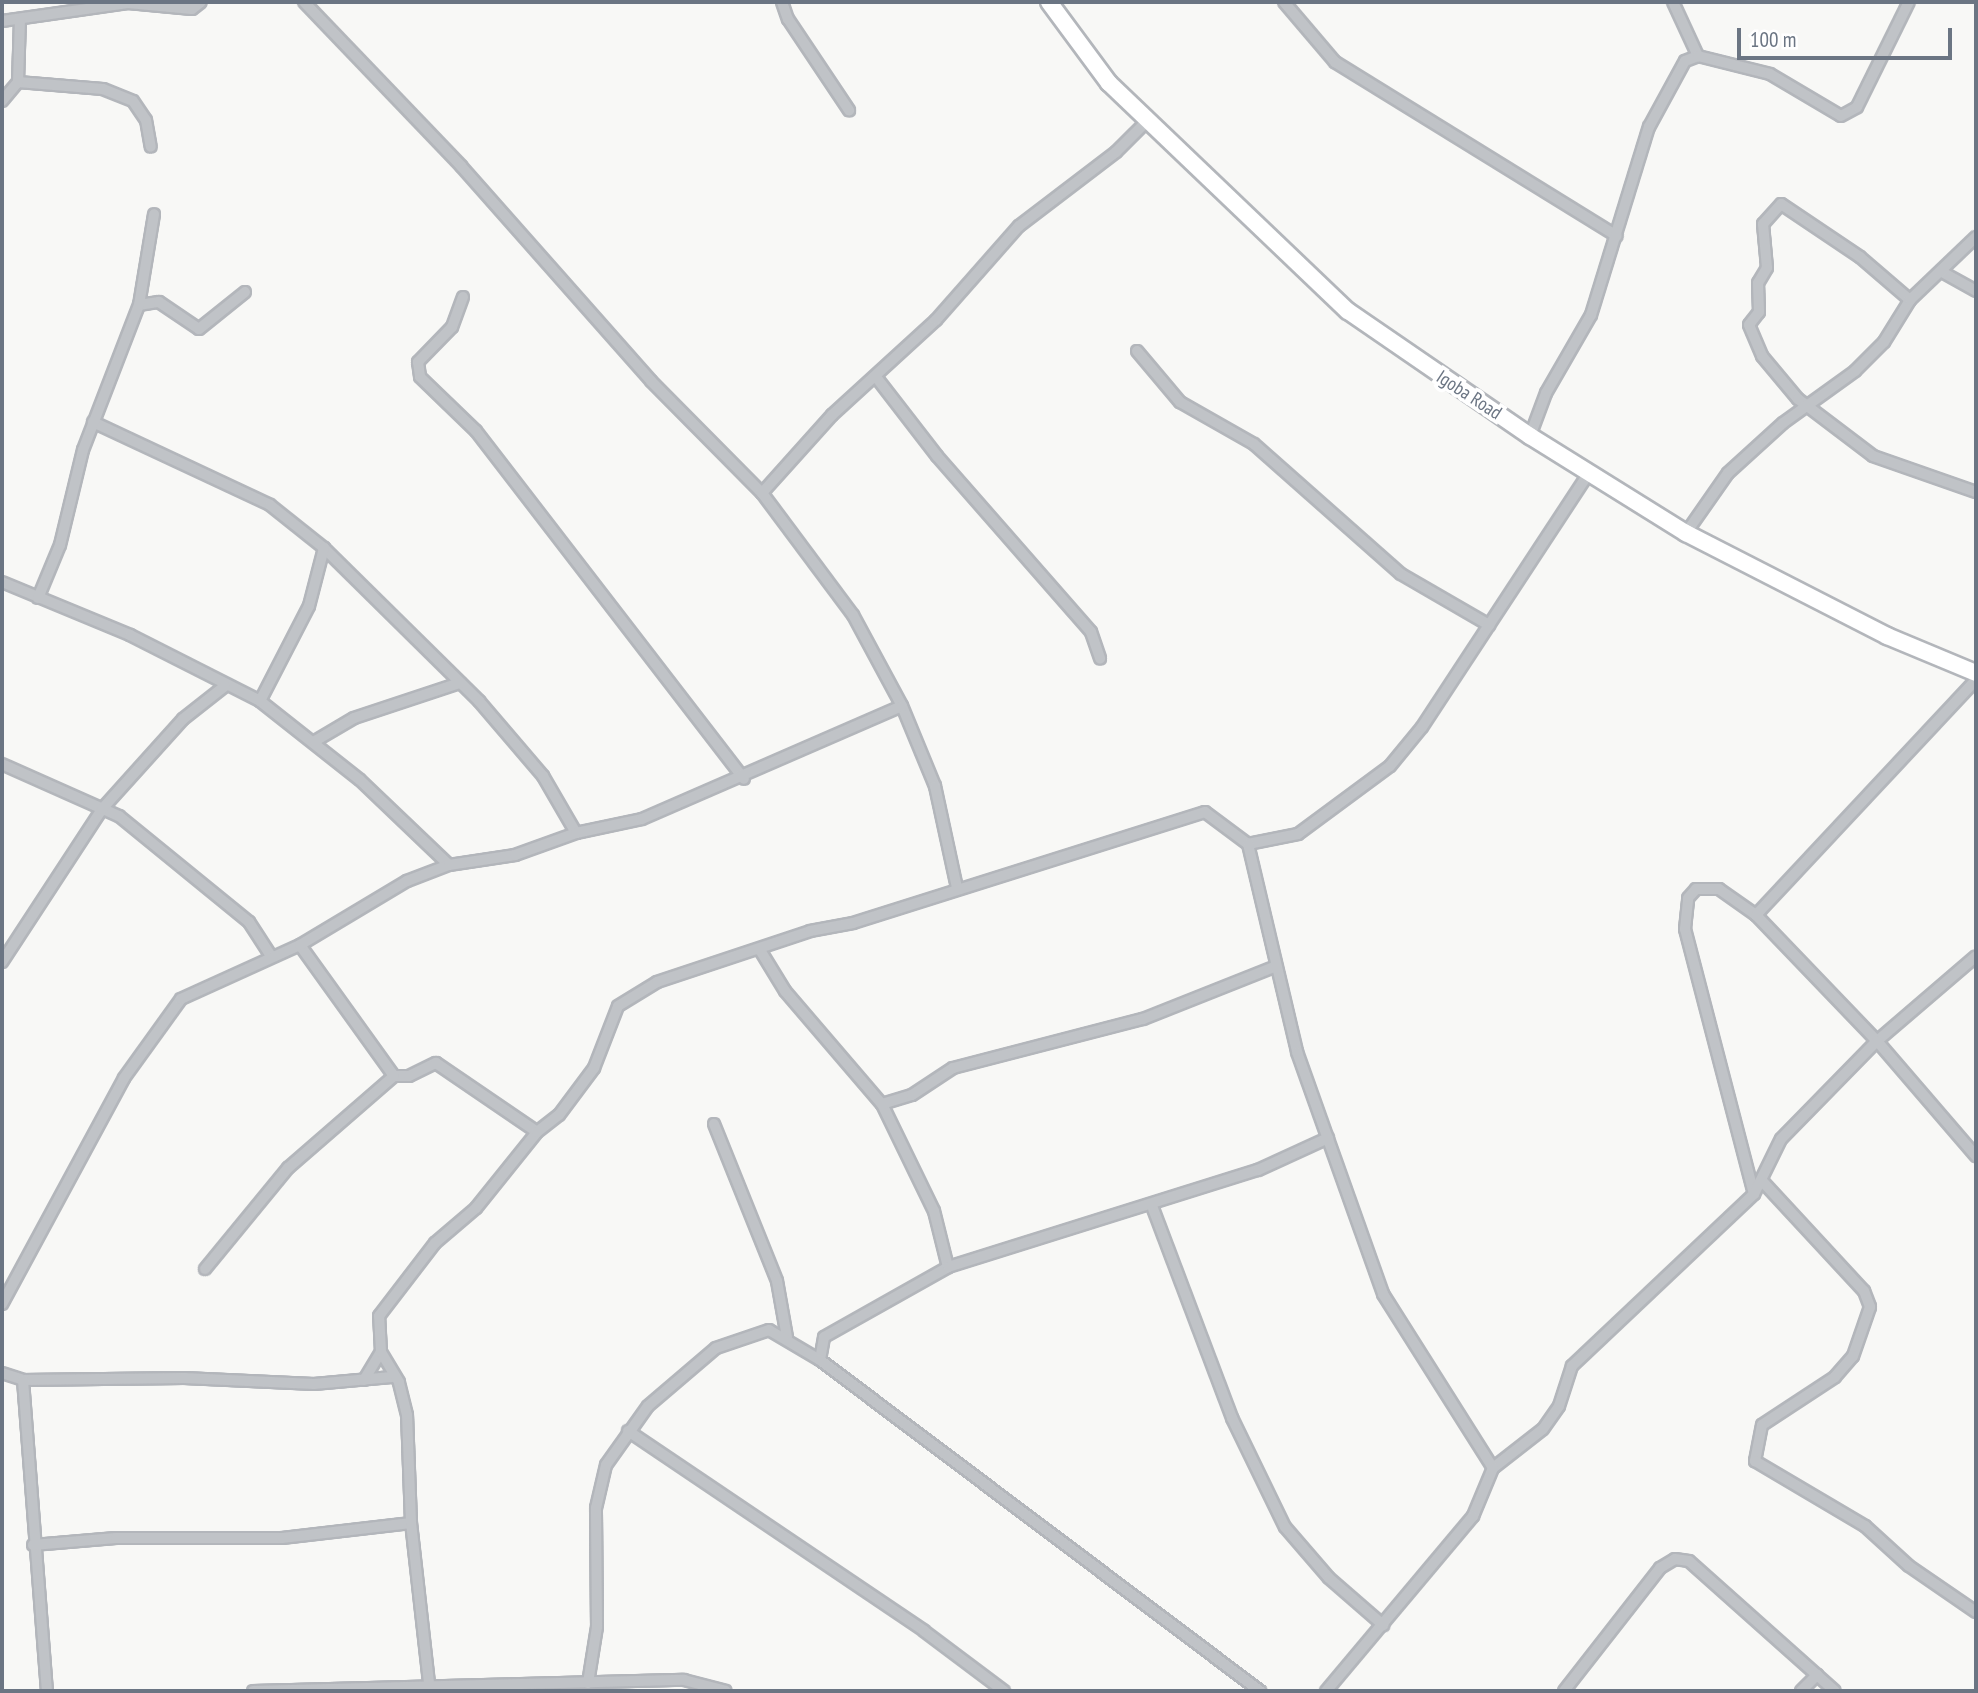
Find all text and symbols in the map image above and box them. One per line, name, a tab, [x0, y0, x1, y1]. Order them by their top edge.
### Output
scale bar	[1740, 14, 1955, 58]
text: 100 m	[1750, 26, 1796, 53]
street label: Igoba Road	[1432, 366, 1506, 424]

